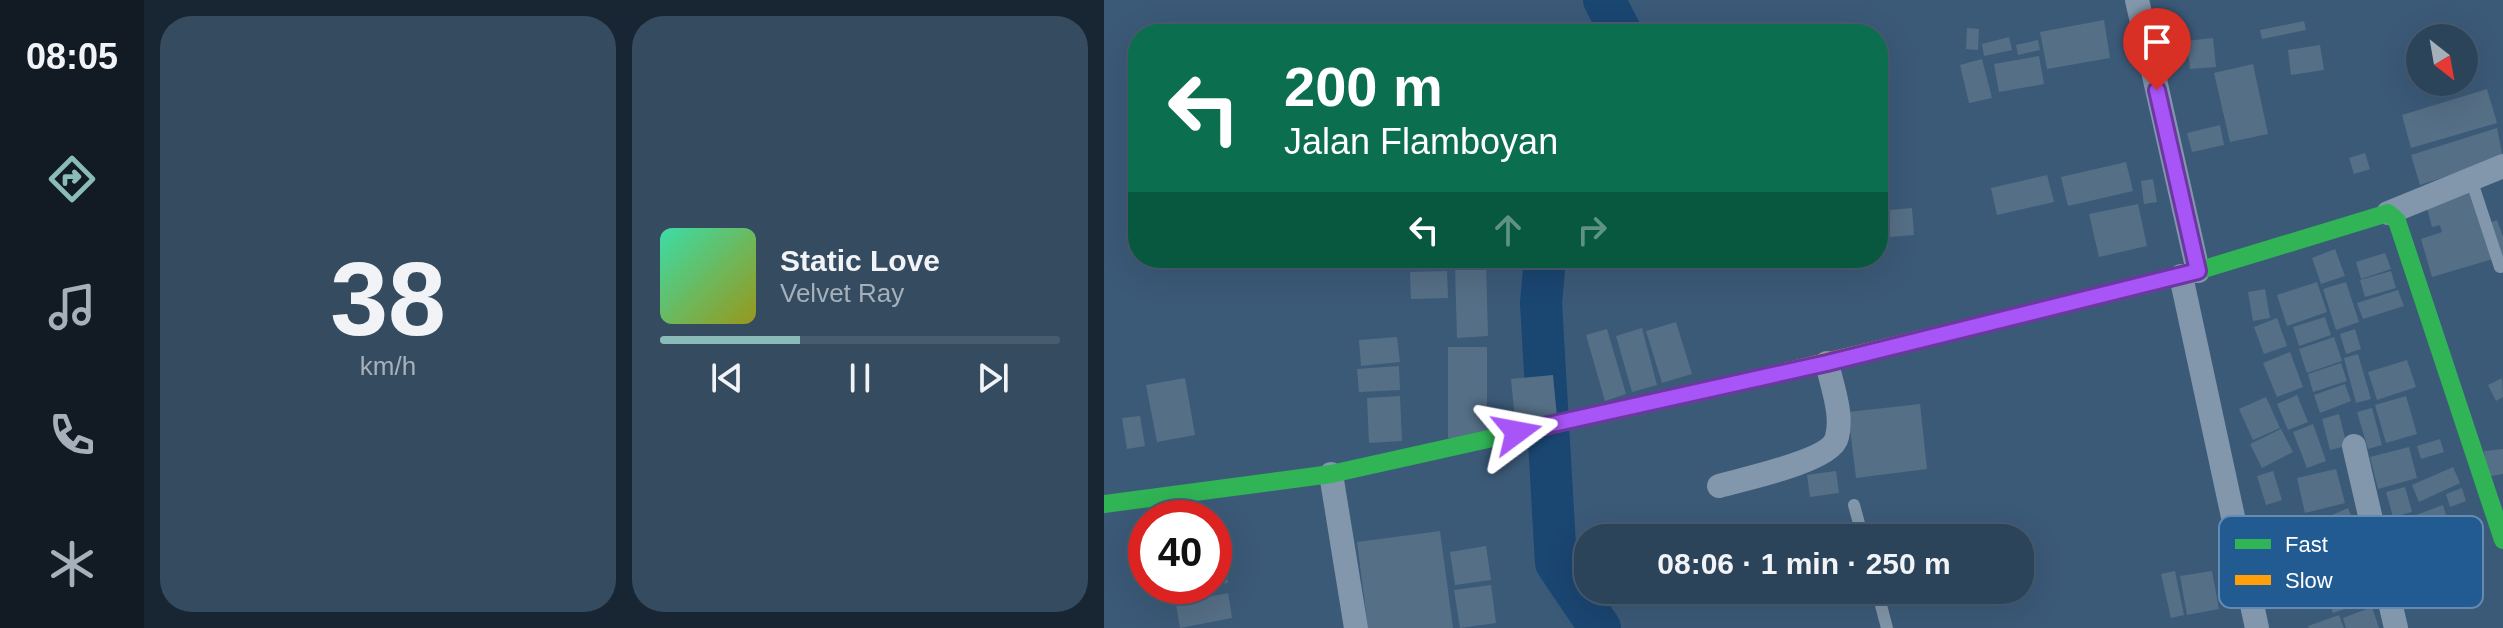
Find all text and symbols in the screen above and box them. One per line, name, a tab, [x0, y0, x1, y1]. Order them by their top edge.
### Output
pin	[2123, 8, 2191, 90]
icon: arrive	[2135, 20, 2179, 64]
north arrow	[2406, 24, 2478, 96]
map controls	[2406, 24, 2478, 96]
text: 08:05	[26, 36, 118, 77]
text: 200 m	[1284, 55, 1443, 118]
icon: left	[1152, 56, 1256, 160]
text: Jalan Flamboyan	[1284, 121, 1558, 162]
icon: directions	[44, 151, 100, 207]
icon: left	[1402, 208, 1446, 252]
icon: ahead	[1486, 208, 1530, 252]
icon: right	[1570, 208, 1614, 252]
text: 38	[330, 241, 446, 357]
text: Static Love	[780, 244, 940, 277]
text: Velvet Ray	[780, 278, 904, 308]
icon: music	[44, 279, 100, 335]
text: km/h	[360, 351, 416, 381]
icon: previous	[705, 356, 749, 400]
icon: pause	[838, 356, 882, 400]
icon: next	[971, 356, 1015, 400]
position arrow	[1475, 390, 1559, 474]
icon: phone	[44, 407, 100, 463]
speed limit sign: 40	[1128, 500, 1232, 604]
legend	[2219, 516, 2483, 608]
text: Fast	[2285, 532, 2328, 557]
icon: climate	[44, 536, 100, 592]
text: 08:06 · 1 min · 250 m	[1657, 547, 1951, 580]
text: Slow	[2285, 568, 2333, 593]

